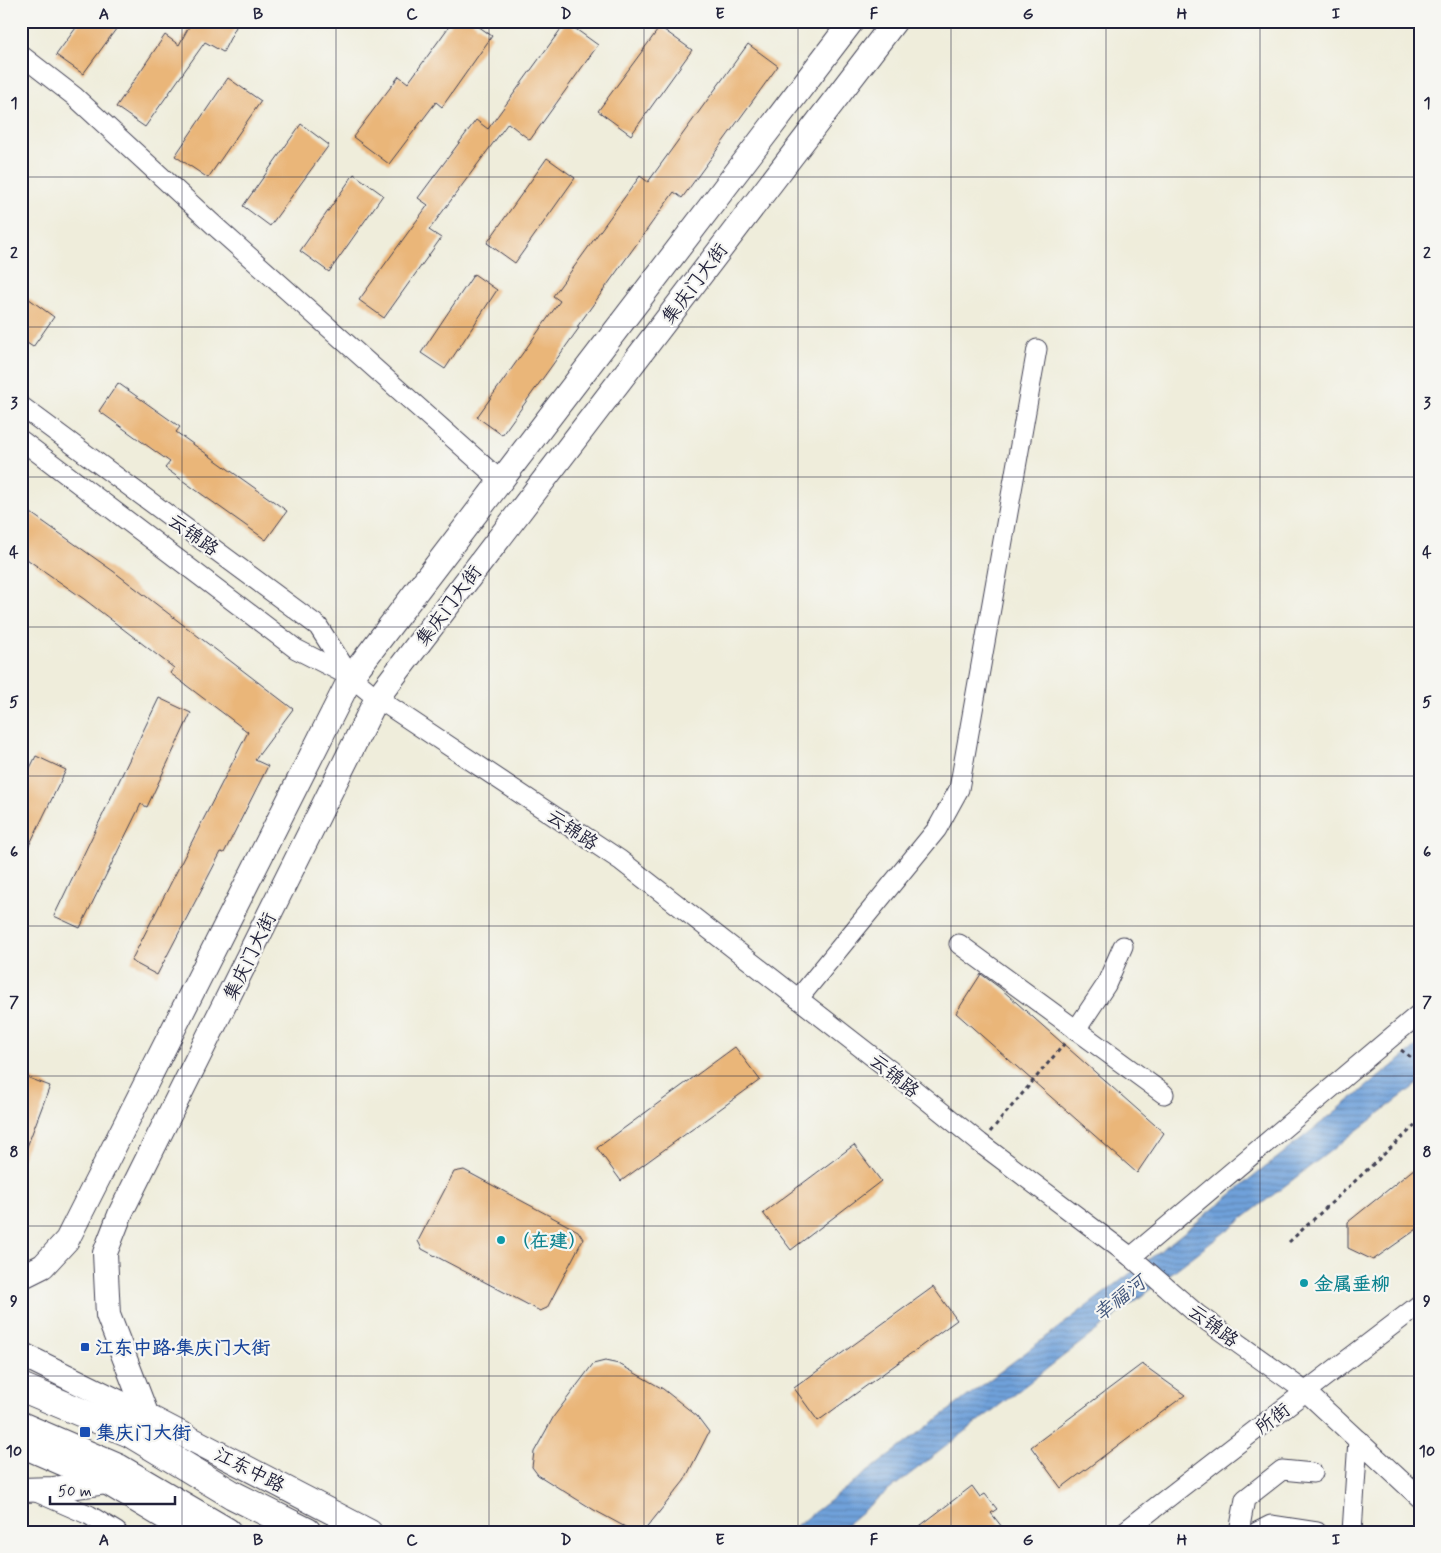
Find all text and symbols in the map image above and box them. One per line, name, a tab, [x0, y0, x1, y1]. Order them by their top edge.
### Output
text: A	[99, 4, 109, 25]
text: B	[253, 4, 263, 25]
text: C	[406, 4, 418, 25]
text: D	[560, 4, 572, 25]
text: E	[715, 4, 725, 25]
text: F	[870, 4, 879, 25]
text: G	[1023, 4, 1034, 25]
text: H	[1177, 4, 1188, 25]
text: I	[1332, 4, 1341, 25]
text: 1	[10, 93, 18, 114]
text: 1	[1423, 93, 1431, 114]
street label: 集庆门大街	[657, 238, 734, 329]
text: 2	[10, 243, 18, 264]
text: 2	[1423, 243, 1431, 264]
text: 3	[10, 393, 18, 414]
text: 3	[1423, 393, 1431, 414]
street label: 云锦路	[163, 508, 224, 562]
text: 4	[9, 542, 19, 563]
text: 4	[1422, 542, 1432, 563]
street label: 集庆门大街	[411, 560, 488, 651]
text: 5	[9, 692, 19, 713]
text: 5	[1422, 692, 1432, 713]
street label: 云锦路	[542, 804, 603, 857]
text: 6	[10, 842, 18, 863]
text: 6	[1423, 842, 1431, 863]
street label: 集庆门大街	[218, 908, 282, 1005]
text: 7	[9, 992, 19, 1013]
text: 7	[1422, 992, 1432, 1013]
street label: 云锦路	[864, 1049, 924, 1104]
text: 8	[9, 1142, 19, 1163]
text: 8	[1422, 1142, 1432, 1163]
place label: （在建）	[511, 1229, 587, 1254]
marker: （在建）	[495, 1234, 507, 1246]
water label: 幸福河	[1088, 1268, 1154, 1328]
place label: 金属垂柳	[1314, 1272, 1390, 1297]
marker: 金属垂柳	[1298, 1277, 1310, 1289]
text: 9	[10, 1291, 18, 1312]
text: 9	[1423, 1291, 1431, 1312]
street label: 云锦路	[1183, 1299, 1243, 1353]
place label: 江东中路·集庆门大街	[95, 1336, 270, 1361]
marker: 江东中路·集庆门大街	[79, 1341, 91, 1353]
street label: 所街	[1250, 1398, 1296, 1441]
place label: 集庆门大街	[96, 1421, 191, 1446]
marker: 集庆门大街	[78, 1425, 92, 1439]
text: 10	[6, 1441, 22, 1462]
text: 10	[1419, 1441, 1435, 1462]
street label: 江东中路	[210, 1442, 289, 1499]
scale bar	[50, 1473, 175, 1505]
text: 50 m	[58, 1482, 92, 1502]
text: A	[99, 1530, 109, 1551]
text: B	[253, 1530, 263, 1551]
text: C	[406, 1530, 418, 1551]
text: D	[560, 1530, 572, 1551]
text: E	[715, 1530, 725, 1551]
text: F	[870, 1530, 879, 1551]
text: G	[1023, 1530, 1034, 1551]
text: H	[1177, 1530, 1188, 1551]
text: I	[1332, 1530, 1341, 1551]

